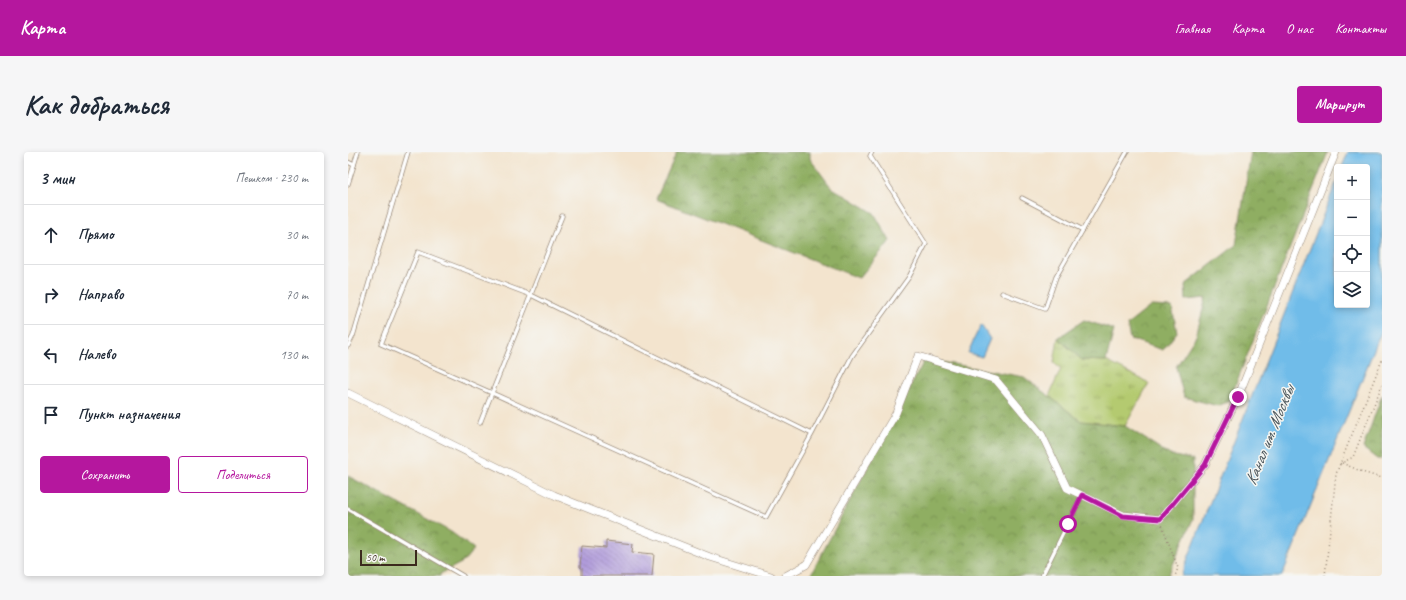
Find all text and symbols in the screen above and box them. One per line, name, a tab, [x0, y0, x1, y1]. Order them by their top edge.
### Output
text: Карта	[20, 16, 65, 40]
text: Главная	[1175, 20, 1210, 37]
text: Карта	[1232, 20, 1264, 37]
text: О нас	[1286, 20, 1313, 37]
text: Контакты	[1335, 20, 1386, 37]
button: Маршрут	[1297, 86, 1382, 123]
text: Как добраться	[24, 87, 169, 122]
map controls	[1334, 164, 1370, 308]
button: +	[1334, 164, 1370, 200]
text: 3 мин	[40, 168, 75, 189]
text: Пешком · 230 m	[235, 170, 308, 186]
button: −	[1334, 200, 1370, 236]
icon: ahead	[40, 224, 62, 246]
text: Прямо	[78, 225, 114, 244]
text: 30 m	[286, 227, 308, 243]
button: locate	[1334, 236, 1370, 272]
button: layers	[1334, 272, 1370, 308]
icon: right	[40, 284, 62, 306]
text: Направо	[78, 285, 124, 304]
text: 70 m	[286, 287, 308, 303]
icon: left	[40, 344, 62, 366]
text: Налево	[78, 345, 116, 364]
text: 130 m	[280, 347, 308, 363]
water label: Канал им. Москвы	[1240, 380, 1300, 488]
route end	[1229, 388, 1247, 406]
icon: arrive	[40, 404, 62, 426]
text: Пункт назначения	[78, 405, 180, 424]
button: Сохранить	[40, 456, 170, 493]
button: Поделиться	[178, 456, 308, 493]
route start	[1059, 515, 1077, 533]
scale bar	[360, 548, 417, 567]
text: 50 m	[366, 550, 385, 564]

